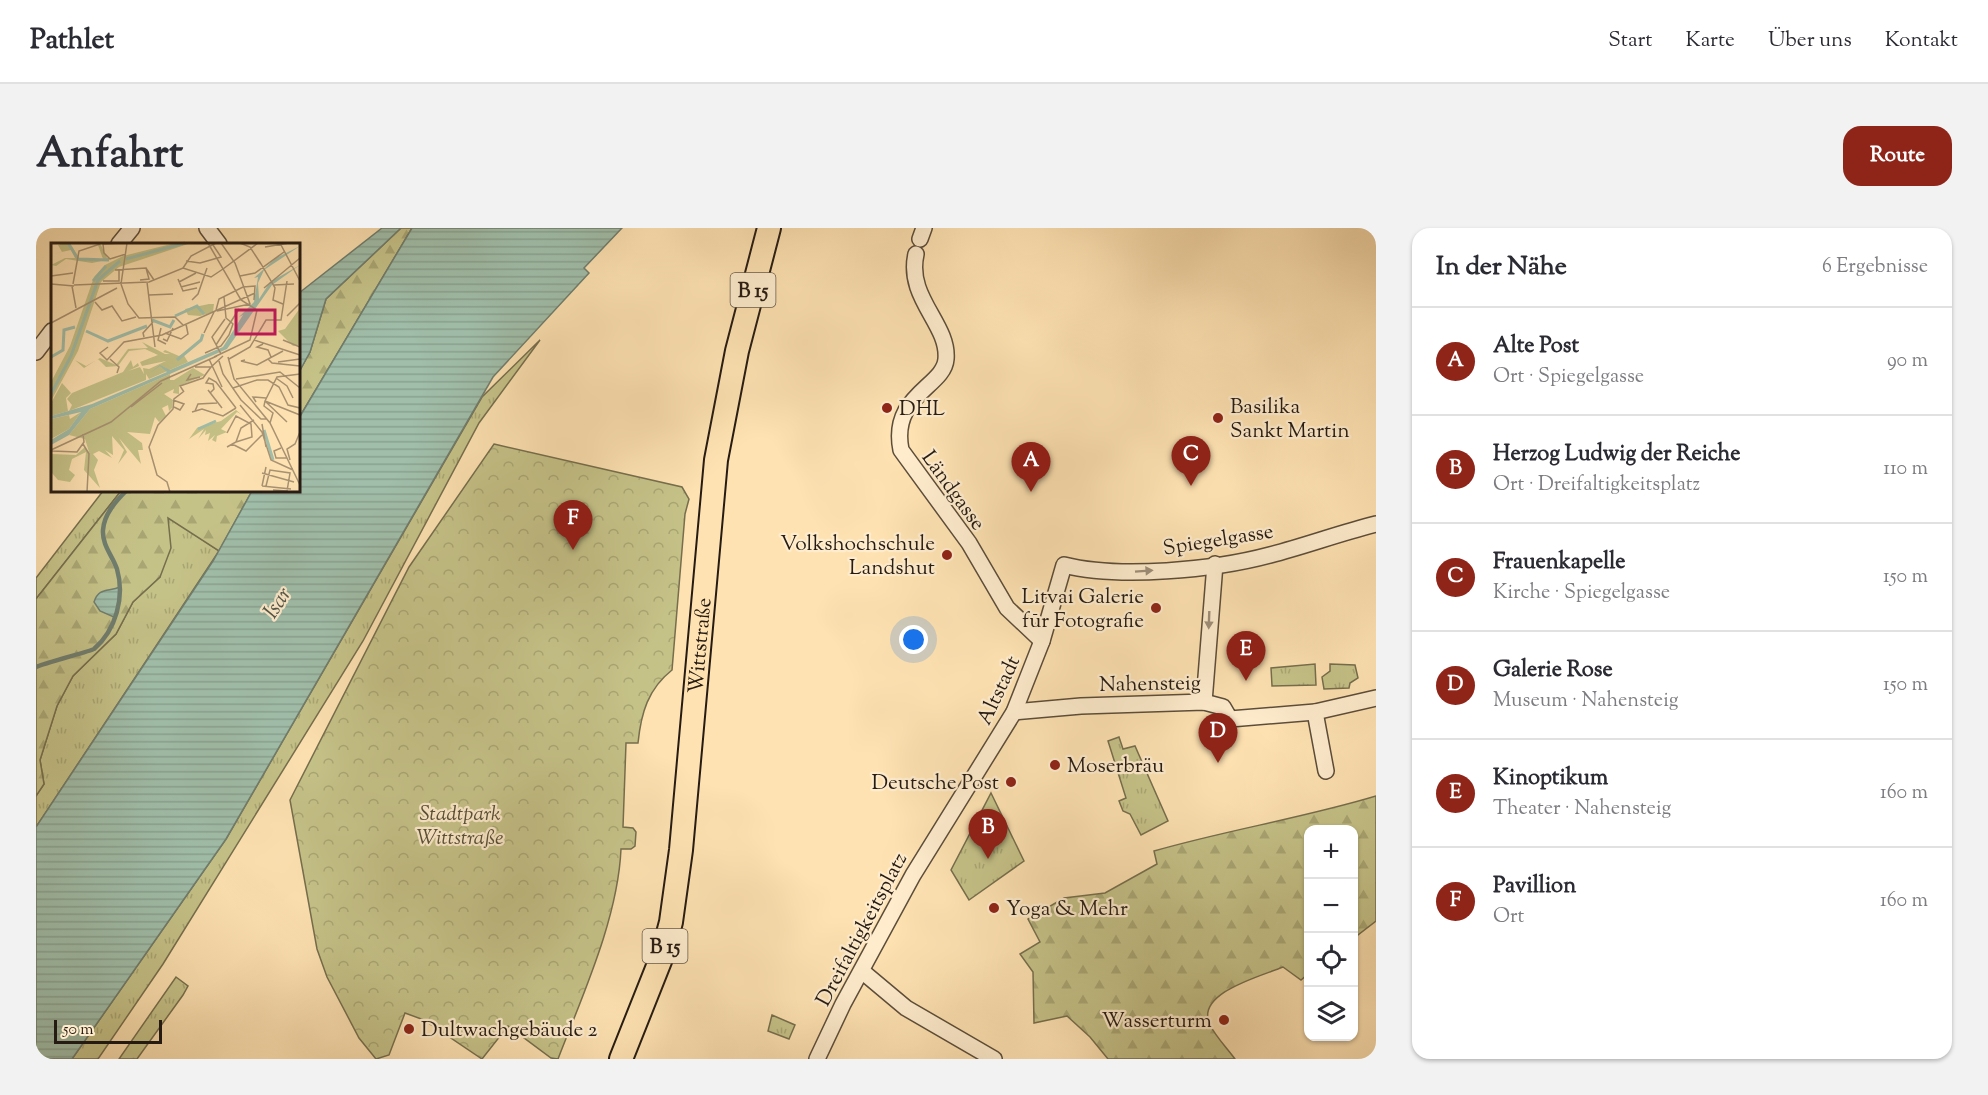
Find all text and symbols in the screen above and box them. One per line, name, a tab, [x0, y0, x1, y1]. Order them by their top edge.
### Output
text: Pathlet	[30, 21, 114, 61]
text: Start	[1608, 26, 1652, 56]
text: Karte	[1685, 26, 1735, 56]
text: Über uns	[1768, 26, 1852, 56]
text: Kontakt	[1885, 26, 1958, 56]
text: Anfahrt	[36, 126, 183, 186]
button: Route	[1843, 126, 1952, 186]
inset map	[51, 243, 300, 492]
text: In der Nähe	[1436, 249, 1567, 286]
text: 6 Ergebnisse	[1822, 253, 1928, 282]
road number: B 15	[730, 273, 776, 307]
text: Alte Post	[1493, 331, 1579, 363]
text: A	[1447, 347, 1464, 376]
text: 90 m	[1887, 347, 1928, 376]
text: Ort · Spiegelgasse	[1493, 363, 1644, 392]
place label: Basilika Sankt Martin	[1230, 393, 1350, 447]
place label: DHL	[899, 395, 945, 425]
marker: DHL	[880, 401, 894, 415]
marker: Basilika Sankt Martin	[1211, 411, 1225, 425]
pin: C	[1172, 436, 1210, 486]
text: Herzog Ludwig der Reiche	[1493, 439, 1741, 471]
pin: A	[1012, 442, 1050, 492]
street label: Ländgasse	[913, 445, 992, 537]
text: B	[1449, 455, 1462, 484]
text: 110 m	[1883, 455, 1928, 484]
text: Ort · Dreifaltigkeitsplatz	[1493, 471, 1700, 500]
pin: F	[554, 500, 592, 550]
street label: Spiegelgasse	[1161, 517, 1276, 565]
place label: Volkshochschule Landshut	[780, 530, 935, 584]
text: Frauenkapelle	[1493, 547, 1625, 579]
marker: Volkshochschule Landshut	[940, 548, 954, 562]
text: C	[1447, 563, 1464, 592]
text: 150 m	[1883, 563, 1928, 592]
one-way arrow	[1135, 567, 1154, 576]
text: Kirche · Spiegelgasse	[1493, 579, 1670, 608]
water label: Isar	[256, 581, 301, 626]
place label: Litvai Galerie fūr Fotografie	[1021, 583, 1144, 637]
street label: Wittstraße	[682, 596, 721, 695]
marker: Litvai Galerie fūr Fotografie	[1149, 601, 1163, 615]
one-way arrow	[1205, 610, 1214, 629]
your location	[899, 625, 928, 654]
pin: E	[1226, 632, 1266, 681]
street label: Altstadt	[971, 651, 1029, 731]
text: Galerie Rose	[1493, 655, 1613, 687]
street label: Nahensteig	[1099, 669, 1201, 701]
text: D	[1448, 671, 1463, 700]
text: 150 m	[1883, 671, 1928, 700]
text: Museum · Nahensteig	[1493, 687, 1679, 716]
pin: D	[1198, 714, 1238, 763]
place label: Moserbräu	[1067, 752, 1164, 782]
marker: Moserbräu	[1048, 758, 1062, 772]
text: Kinoptikum	[1493, 763, 1608, 795]
place label: Deutsche Post	[871, 769, 999, 799]
marker: Deutsche Post	[1004, 775, 1018, 789]
text: E	[1449, 779, 1462, 808]
text: 160 m	[1880, 779, 1928, 808]
text: Theater · Nahensteig	[1493, 795, 1671, 824]
park label: Stadtpark Wittstraße	[416, 800, 504, 854]
pin: B	[968, 810, 1008, 859]
map controls	[1304, 825, 1358, 1041]
button: +	[1304, 825, 1358, 879]
street label: Dreifaltigkeitsplatz	[810, 848, 916, 1012]
text: Pavillion	[1493, 871, 1576, 903]
button: −	[1304, 879, 1358, 933]
text: F	[1450, 887, 1461, 916]
text: 160 m	[1880, 887, 1928, 916]
place label: Yoga & Mehr	[1006, 895, 1128, 925]
marker: Yoga & Mehr	[987, 901, 1001, 915]
text: Ort	[1493, 903, 1524, 932]
road number: B 15	[642, 929, 688, 963]
button: locate	[1304, 933, 1358, 987]
button: layers	[1304, 987, 1358, 1041]
place label: Wasserturm	[1102, 1007, 1212, 1037]
marker: Wasserturm	[1217, 1013, 1231, 1027]
place label: Dultwachgebäude 2	[421, 1016, 598, 1046]
scale bar	[54, 1017, 162, 1044]
text: 50 m	[63, 1019, 94, 1042]
marker: Dultwachgebäude 2	[402, 1022, 416, 1036]

